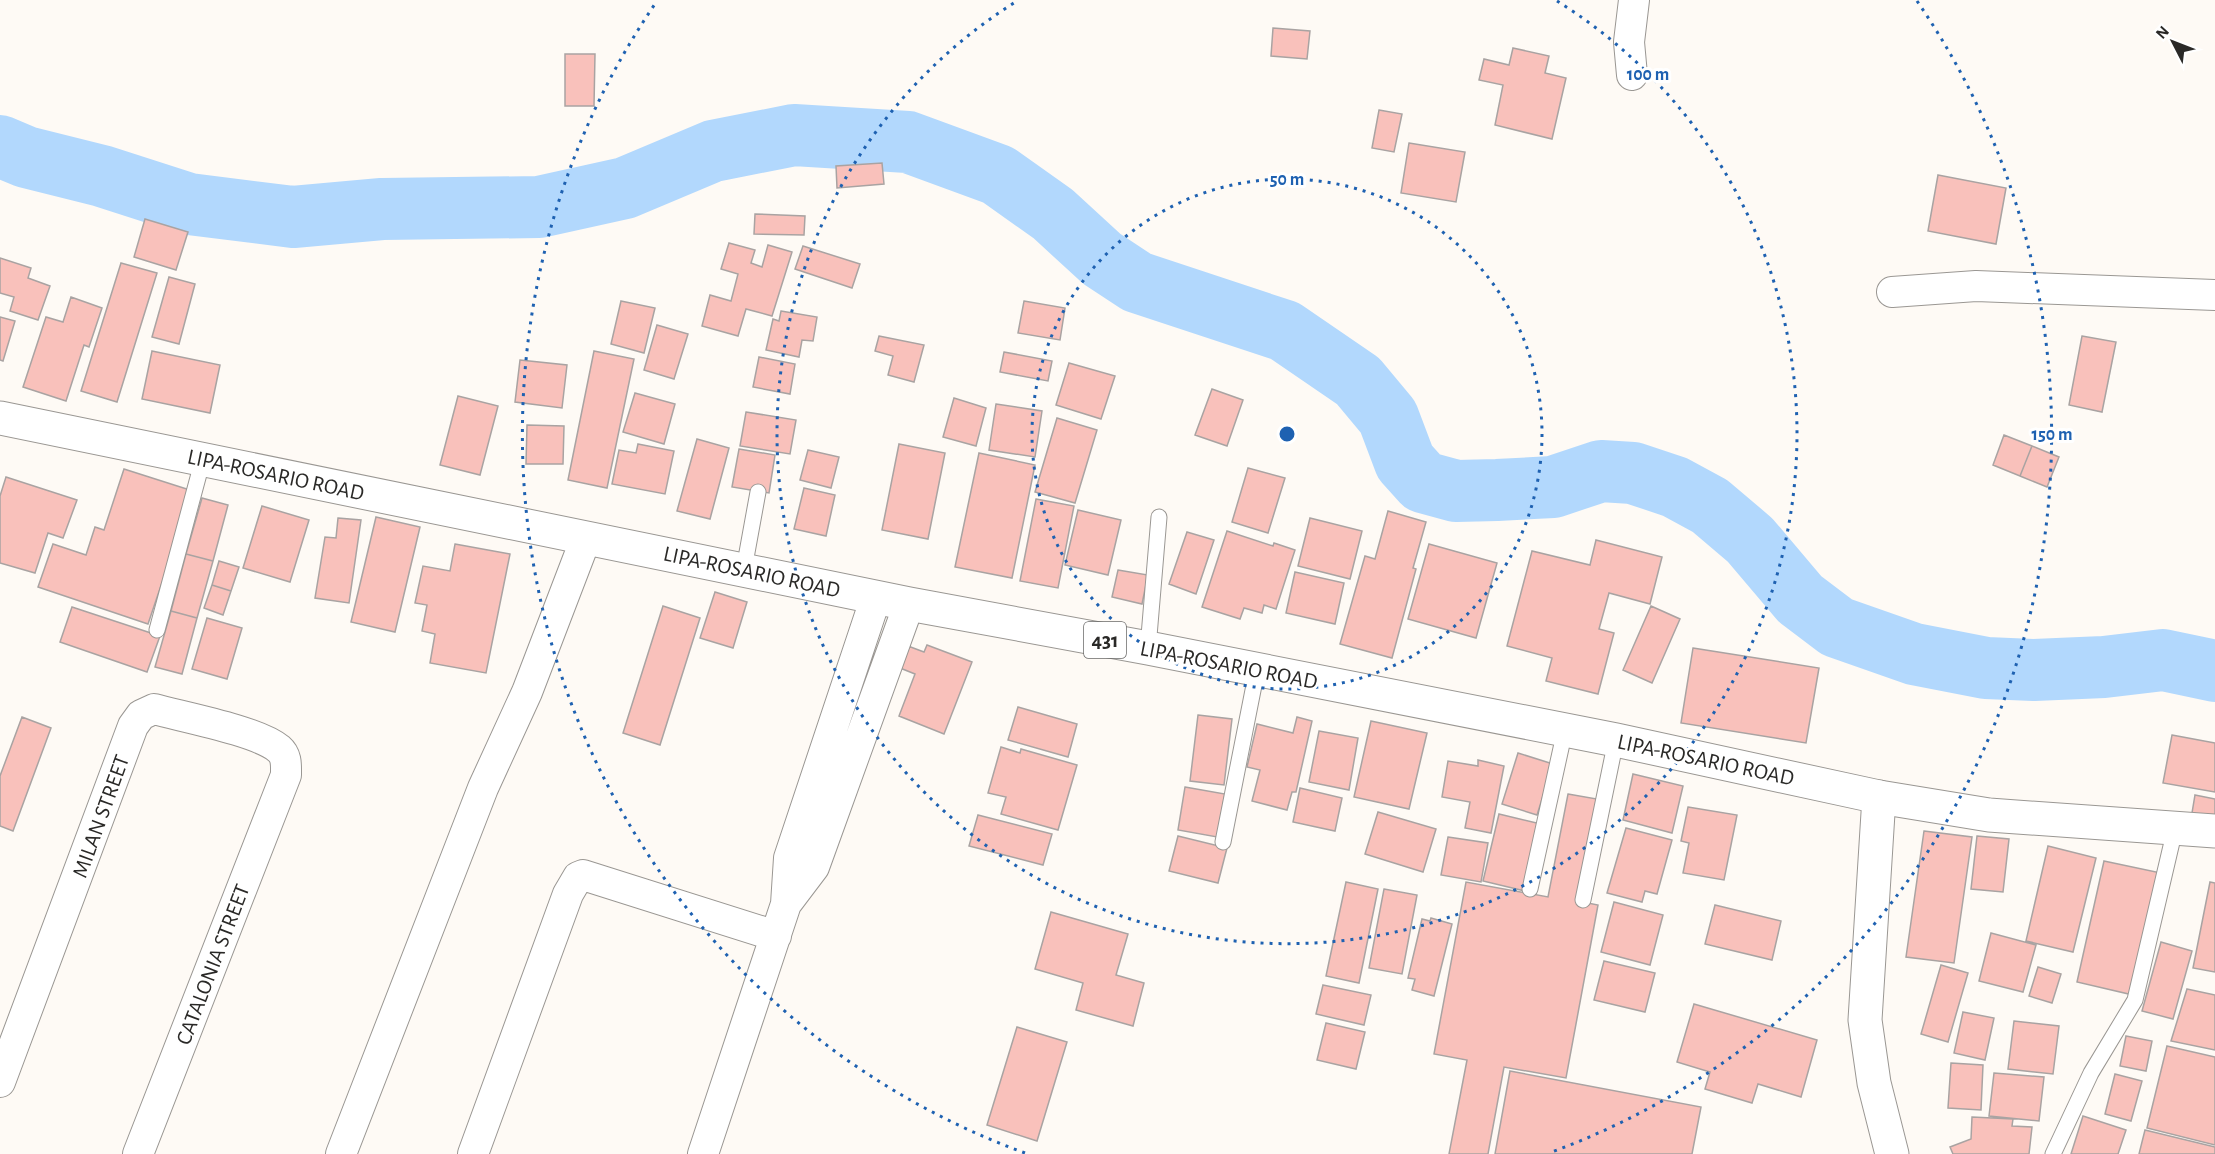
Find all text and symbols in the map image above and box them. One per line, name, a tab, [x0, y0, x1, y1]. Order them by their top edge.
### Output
north arrow	[2143, 12, 2203, 72]
text: N	[2153, 23, 2172, 42]
text: 100 m	[1627, 66, 1669, 84]
text: 50 m	[1270, 171, 1304, 189]
centre of rings	[1277, 424, 1297, 444]
text: 150 m	[2032, 426, 2072, 444]
street label: LIPA-ROSARIO ROAD	[185, 445, 366, 504]
street label: LIPA-ROSARIO ROAD	[661, 542, 842, 601]
road number: 431	[1084, 622, 1126, 658]
street label: LIPA-ROSARIO ROAD	[1138, 637, 1319, 693]
street label: LIPA-ROSARIO ROAD	[1615, 730, 1796, 789]
street label: MILAN STREET	[69, 752, 133, 881]
street label: CATALONIA STREET	[172, 881, 254, 1048]

